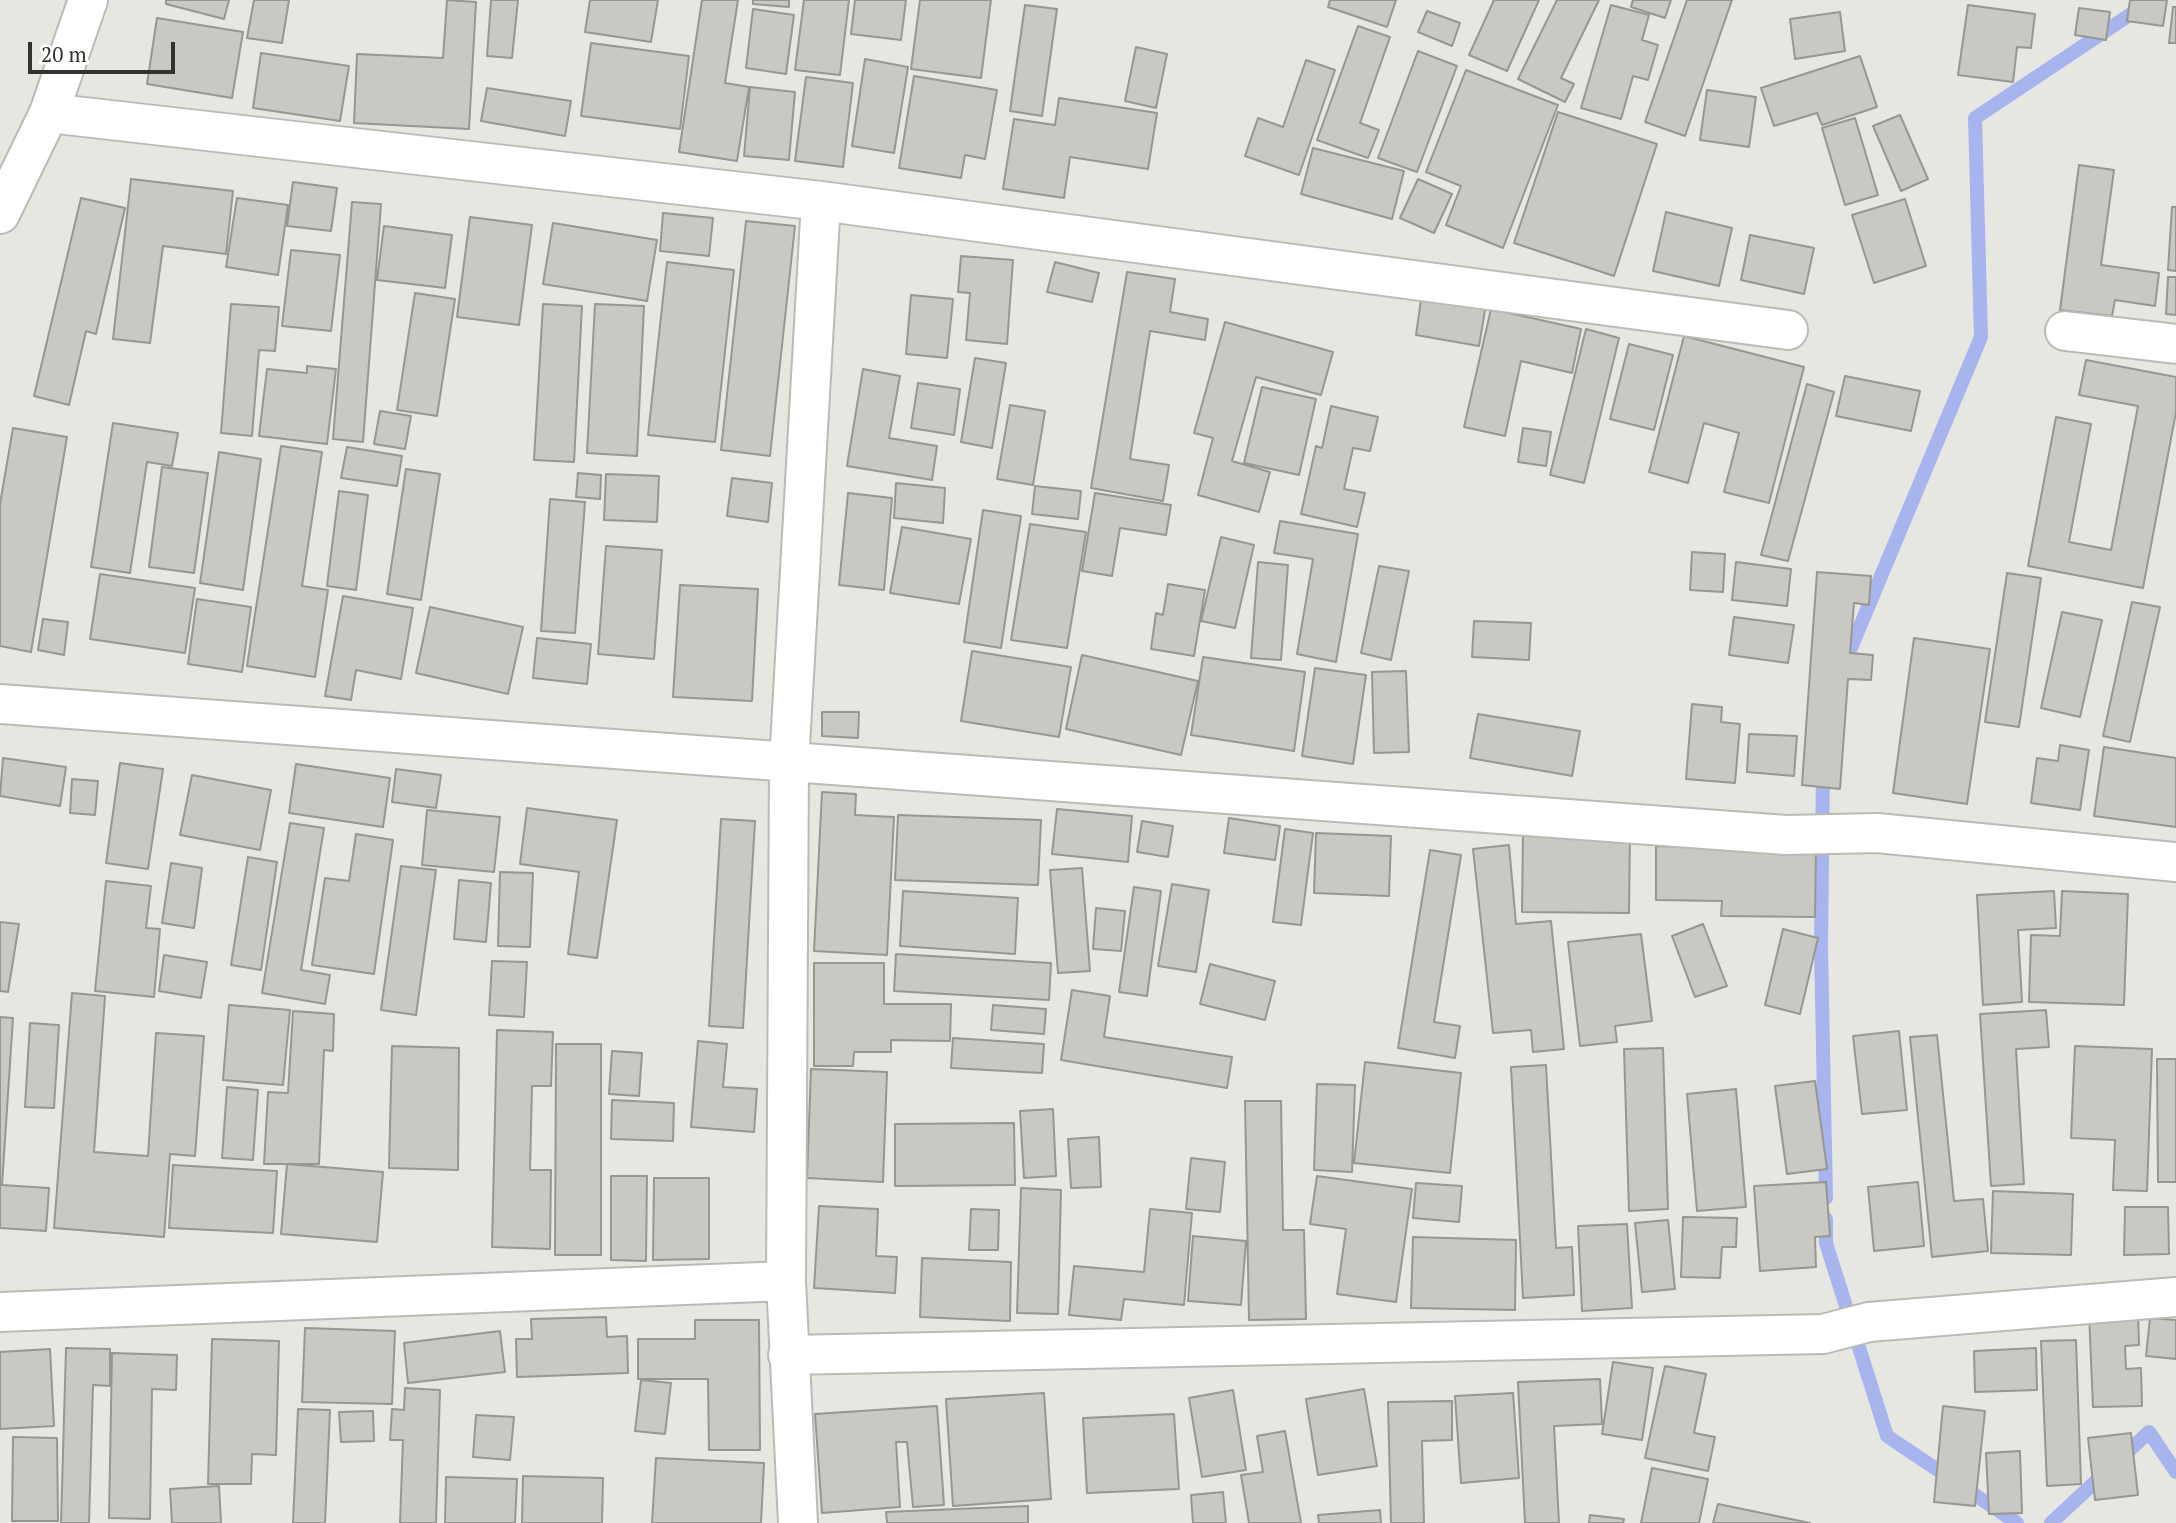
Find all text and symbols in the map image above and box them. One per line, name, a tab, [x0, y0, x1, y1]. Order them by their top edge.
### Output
scale bar	[32, 28, 178, 72]
text: 20 m	[41, 40, 87, 68]

